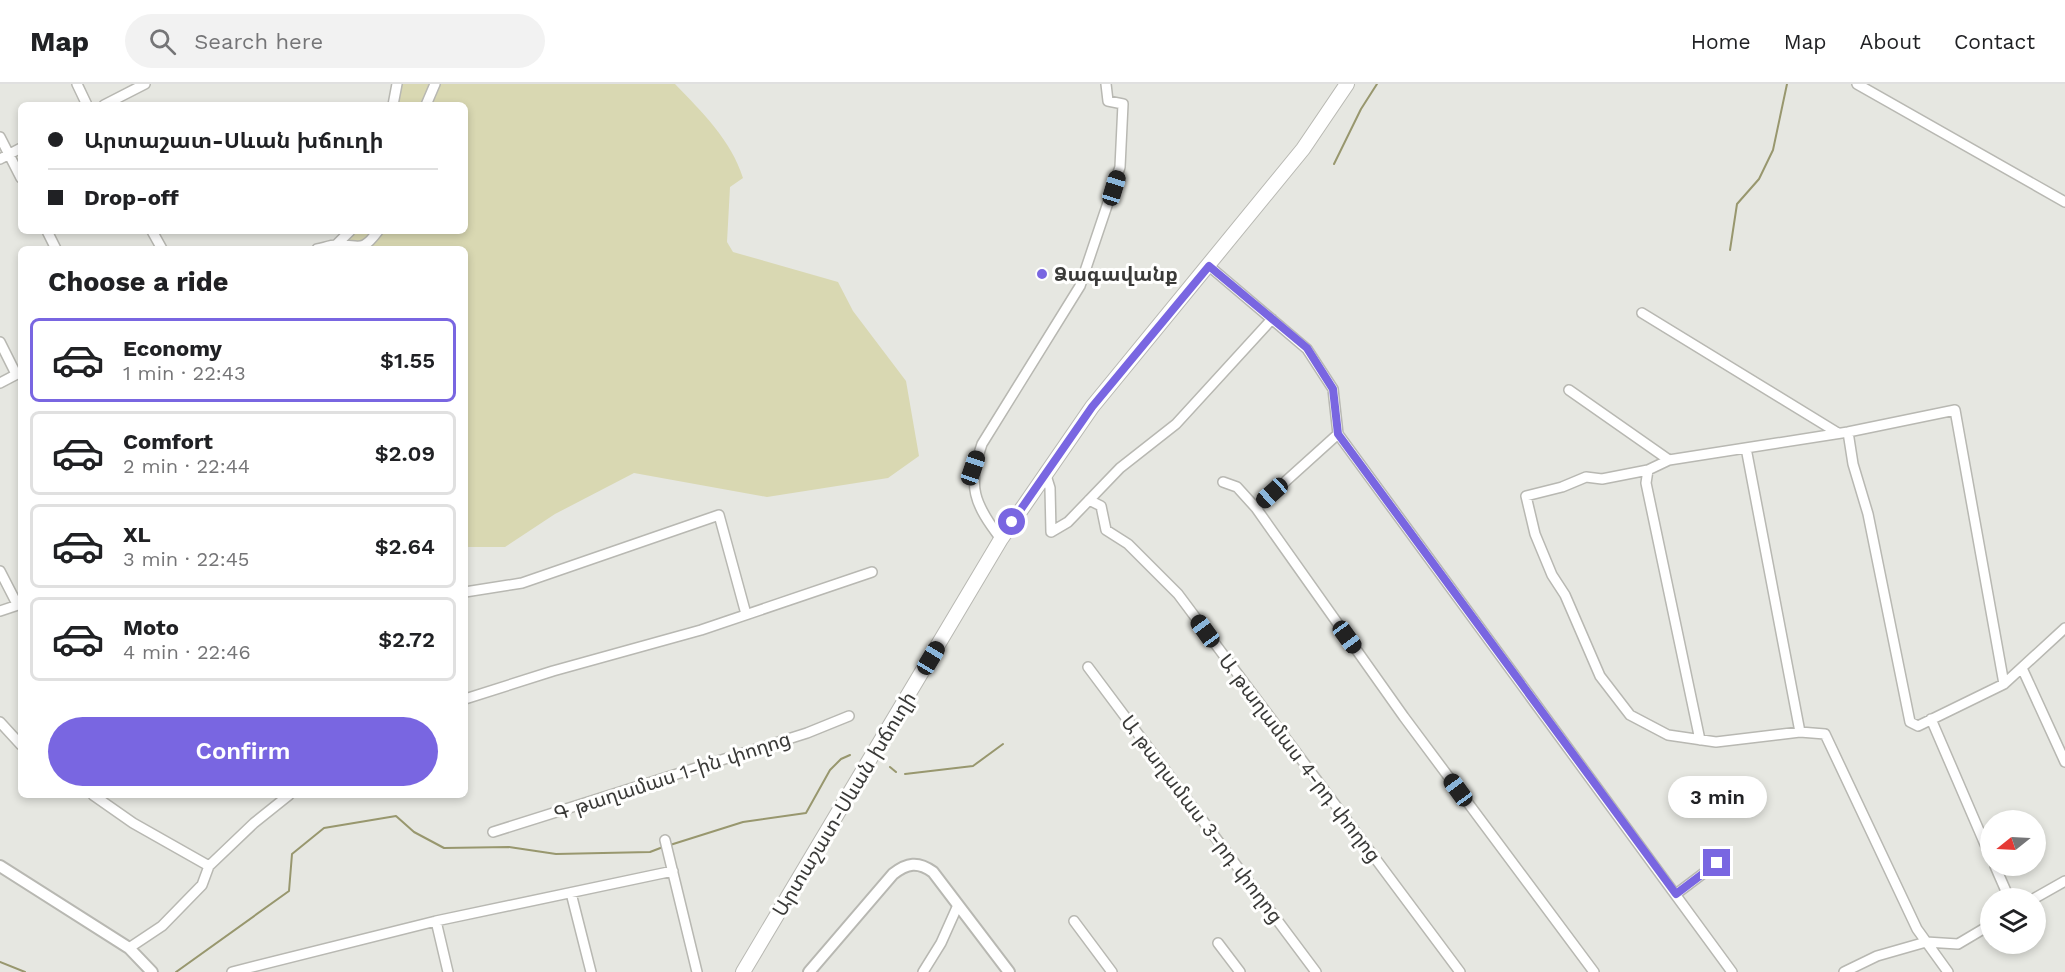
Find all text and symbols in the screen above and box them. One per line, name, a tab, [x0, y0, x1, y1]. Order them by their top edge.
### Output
search box	[125, 14, 545, 68]
text: Map	[30, 25, 89, 58]
icon: search	[146, 25, 179, 58]
text: Search here	[194, 29, 323, 54]
text: Home	[1691, 29, 1751, 54]
text: Map	[1784, 29, 1827, 54]
text: About	[1860, 29, 1921, 54]
text: Contact	[1954, 29, 2035, 54]
text: Արտաշատ-Սևան խճուղի	[84, 128, 384, 153]
car	[1100, 168, 1128, 208]
text: Drop-off	[84, 185, 179, 210]
place label: Ձագավանք	[1054, 262, 1178, 286]
text: Choose a ride	[48, 266, 228, 298]
marker: Ձագավանք	[1035, 267, 1049, 281]
icon: car	[51, 333, 105, 387]
text: Economy	[123, 336, 222, 361]
text: $1.55	[380, 348, 435, 373]
text: 1 min · 22:43	[123, 361, 246, 385]
icon: car	[51, 426, 105, 480]
text: Comfort	[123, 429, 213, 454]
text: $2.09	[375, 441, 435, 466]
car	[959, 448, 987, 488]
text: 2 min · 22:44	[123, 454, 250, 478]
car	[1253, 474, 1291, 512]
route start	[998, 508, 1025, 535]
icon: car	[51, 519, 105, 573]
text: XL	[123, 522, 151, 547]
text: $2.64	[375, 534, 435, 559]
text: 3 min · 22:45	[123, 547, 250, 571]
car	[1187, 611, 1223, 651]
icon: car	[51, 612, 105, 666]
text: Moto	[123, 615, 179, 640]
car	[1329, 617, 1365, 657]
text: $2.72	[378, 627, 435, 652]
car	[914, 638, 948, 678]
text: 4 min · 22:46	[123, 640, 251, 664]
street label: Ա թաղամաս 4-րդ փողոց	[1214, 649, 1386, 867]
street label: Արտաշատ-Սևան խճուղի	[767, 687, 921, 921]
street label: Ա թաղամաս 3-րդ փողոց	[1116, 710, 1288, 928]
button: Confirm	[48, 717, 438, 786]
street label: Գ թաղամաս 1-ին փողոց	[551, 726, 793, 826]
car	[1440, 770, 1476, 810]
callout: 3 min	[1668, 776, 1766, 818]
text: 3 min	[1690, 785, 1745, 809]
north arrow	[1980, 810, 2046, 876]
map controls	[1980, 810, 2046, 954]
route end	[1703, 849, 1730, 876]
button: layers	[1980, 888, 2046, 954]

